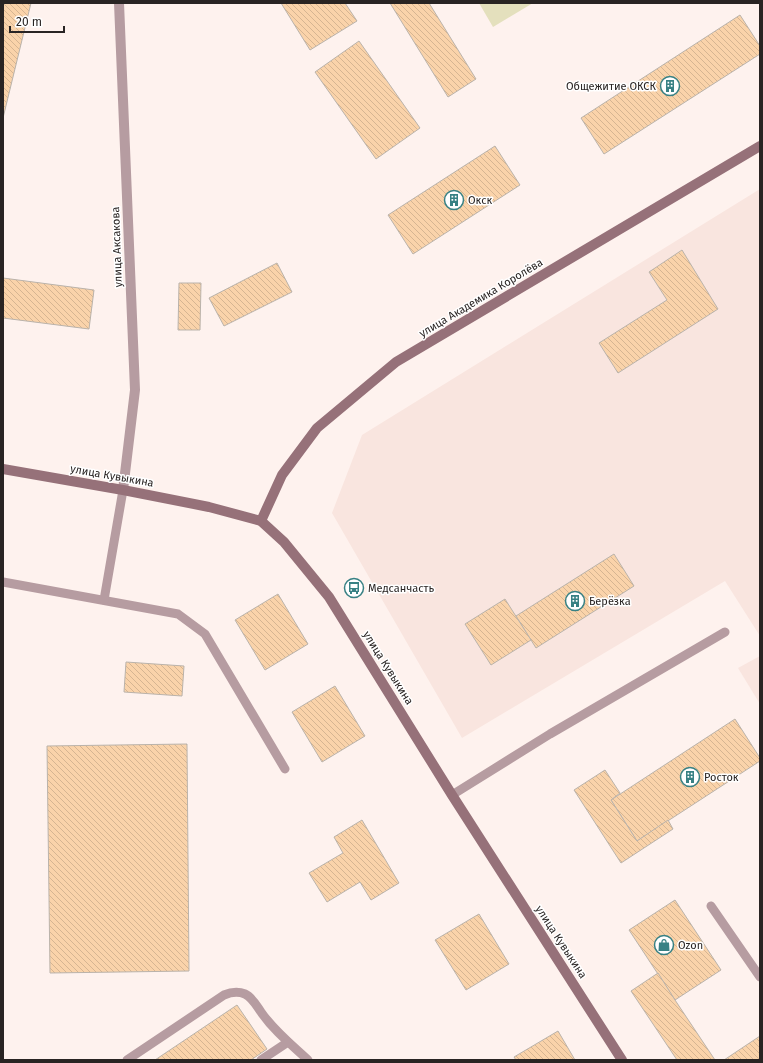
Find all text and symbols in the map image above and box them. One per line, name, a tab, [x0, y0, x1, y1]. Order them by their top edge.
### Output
scale bar	[10, 8, 64, 34]
text: 20 m	[16, 15, 42, 29]
building icon: Общежитие ОКСК	[659, 75, 681, 97]
place label: Общежитие ОКСК	[566, 80, 657, 93]
building icon: Окск	[443, 189, 465, 211]
place label: Окск	[468, 194, 492, 207]
street label: улица Аксакова	[109, 206, 125, 288]
street label: улица Академика Королёва	[417, 256, 545, 340]
street label: улица Кувыкина	[69, 462, 155, 490]
bus stop icon: Медсанчасть	[343, 577, 365, 599]
place label: Медсанчасть	[368, 582, 434, 595]
building icon: Берёзка	[564, 590, 586, 612]
place label: Берёзка	[589, 595, 631, 608]
street label: улица Кувыкина	[360, 629, 416, 707]
building icon: Росток	[679, 766, 701, 788]
place label: Росток	[704, 771, 739, 784]
street label: улица Кувыкина	[533, 903, 589, 981]
shop icon: Ozon	[653, 934, 675, 956]
place label: Ozon	[678, 939, 703, 952]

